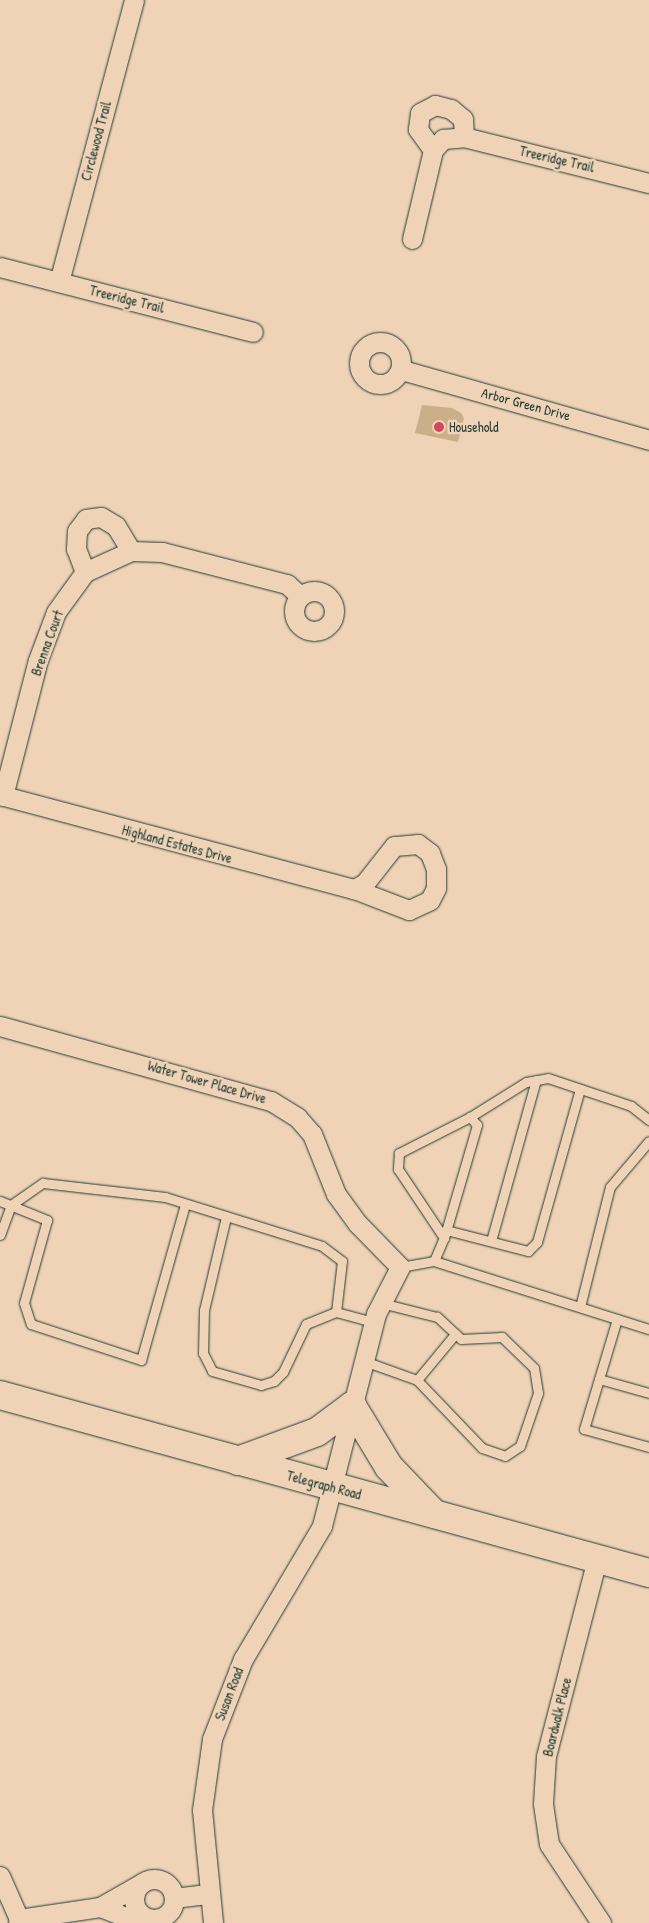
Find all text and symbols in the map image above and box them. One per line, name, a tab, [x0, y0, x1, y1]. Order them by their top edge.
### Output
street label: Circlewood Trail	[77, 99, 115, 183]
street label: Treeridge Trail	[518, 142, 596, 176]
street label: Treeridge Trail	[88, 282, 166, 316]
street label: Arbor Green Drive	[480, 384, 572, 424]
place label: Household	[449, 419, 498, 435]
marker: Household	[433, 421, 445, 433]
street label: Brenna Court	[27, 608, 67, 678]
street label: Highland Estates Drive	[120, 821, 234, 867]
street label: Water Tower Place Drive	[146, 1057, 268, 1107]
street label: Telegraph Road	[285, 1467, 363, 1503]
street label: Susan Road	[211, 1665, 247, 1723]
street label: Boardwalk Place	[539, 1676, 575, 1758]

